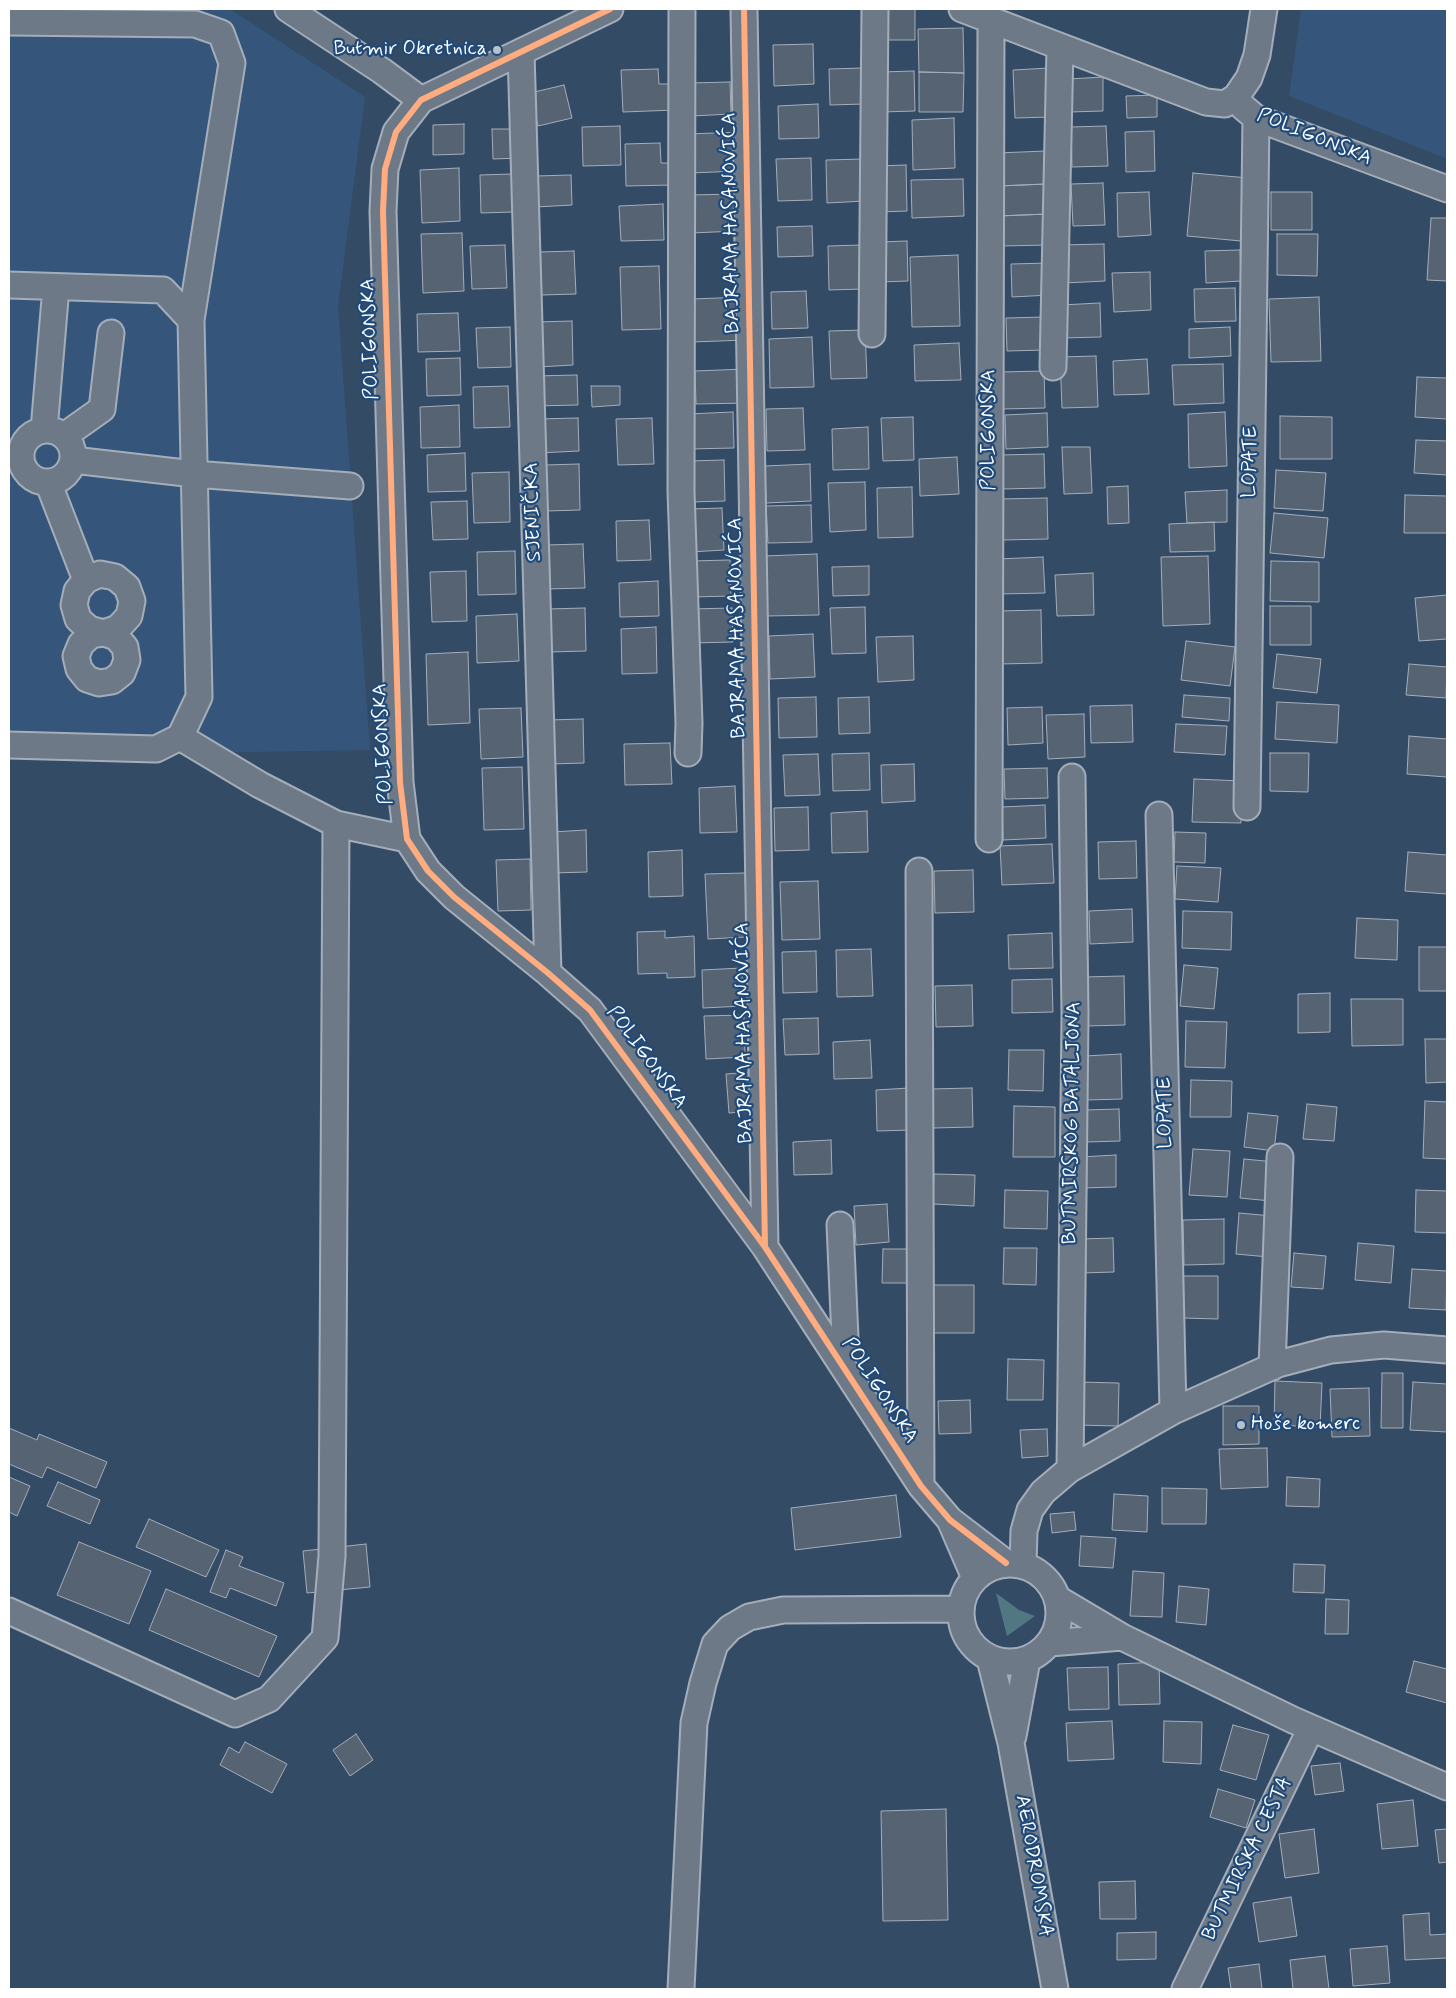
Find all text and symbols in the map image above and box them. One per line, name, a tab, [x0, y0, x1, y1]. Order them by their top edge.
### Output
place label: Butmir Okretnica	[333, 38, 487, 62]
marker: Butmir Okretnica	[491, 44, 503, 56]
street label: POLIGONSKA	[1253, 104, 1375, 172]
street label: BAJRAMA HASANOVIĆA	[718, 112, 746, 334]
street label: POLIGONSKA	[357, 278, 385, 400]
street label: POLIGONSKA	[978, 369, 1002, 491]
street label: LOPATE	[1238, 426, 1264, 498]
street label: SJENIČKA	[520, 462, 548, 562]
street label: BAJRAMA HASANOVIĆA	[724, 517, 752, 739]
street label: POLIGONSKA	[369, 683, 399, 805]
street label: BAJRAMA HASANOVIĆA	[731, 922, 759, 1144]
street label: BUTMIRSKOG BATALJONA	[1059, 1001, 1087, 1245]
street label: POLIGONSKA	[601, 1002, 691, 1114]
street label: LOPATE	[1153, 1077, 1179, 1149]
street label: POLIGONSKA	[836, 1333, 922, 1449]
place label: Hoše komerc	[1251, 1413, 1360, 1437]
marker: Hoše komerc	[1235, 1419, 1247, 1431]
street label: BUTMIRSKA CESTA	[1198, 1773, 1298, 1945]
street label: AERODROMSKA	[1009, 1793, 1057, 1939]

